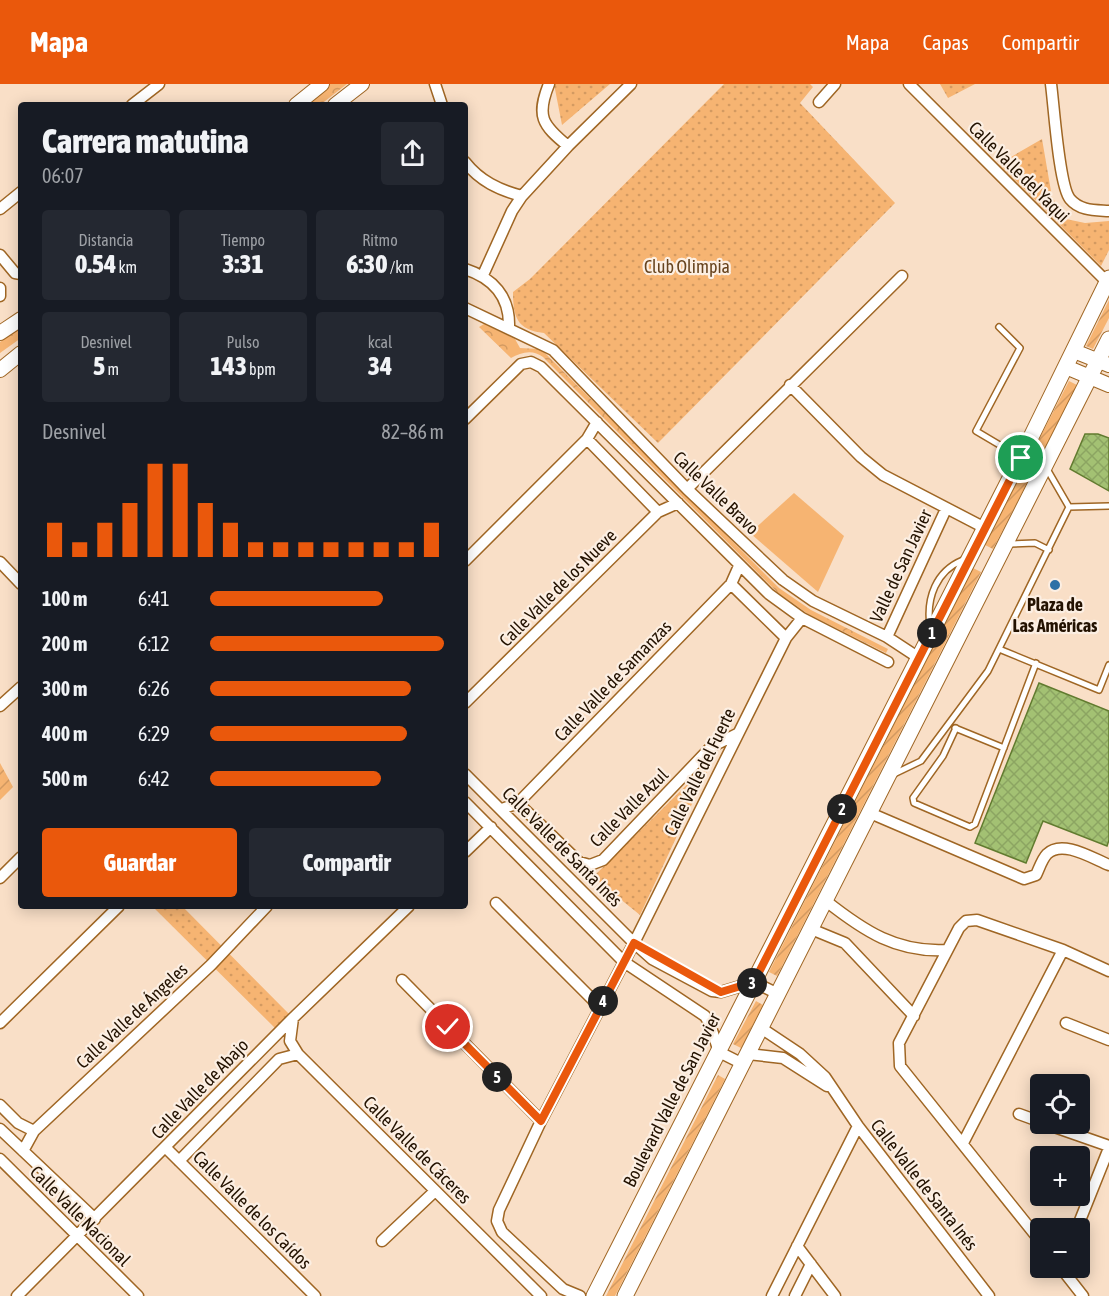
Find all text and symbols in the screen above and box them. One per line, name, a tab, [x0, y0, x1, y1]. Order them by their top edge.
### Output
text: Mapa	[30, 26, 88, 58]
text: Mapa	[846, 30, 889, 54]
text: Capas	[922, 30, 969, 54]
text: Compartir	[1002, 30, 1079, 54]
street label: Calle Valle del Yaqui	[965, 117, 1074, 226]
text: Carrera matutina	[42, 122, 249, 160]
button: share	[381, 122, 444, 185]
text: 06:07	[42, 164, 84, 187]
text: Distancia	[78, 231, 134, 249]
text: Tiempo	[221, 231, 265, 249]
text: Ritmo	[362, 231, 398, 249]
text: 0.54	[75, 249, 116, 279]
text: 3:31	[222, 249, 264, 279]
text: 6:30	[346, 249, 388, 279]
park label: Club Olimpia	[644, 256, 730, 277]
text: km	[116, 258, 137, 276]
text: /km	[388, 258, 414, 276]
text: Desnivel	[80, 333, 132, 351]
text: Pulso	[227, 333, 259, 351]
text: kcal	[368, 333, 392, 351]
text: 5	[93, 351, 105, 381]
text: 143	[210, 351, 247, 381]
text: 34	[368, 351, 392, 381]
text: m	[105, 360, 119, 378]
text: bpm	[247, 360, 276, 378]
text: Desnivel	[42, 420, 106, 443]
text: 82–86 m	[381, 420, 444, 443]
pin	[995, 432, 1046, 483]
icon: arrive	[1004, 441, 1037, 474]
street label: Calle Valle Bravo	[669, 447, 763, 539]
street label: Valle de San Javier	[865, 505, 936, 626]
street label: Calle Valle de los Nueve	[495, 525, 621, 651]
marker: Plaza de Las Américas	[1048, 578, 1062, 592]
text: 100 m	[42, 587, 87, 610]
text: 6:41	[138, 587, 170, 610]
place label: Plaza de Las Américas	[1013, 594, 1098, 636]
street label: Calle Valle de Samanzas	[550, 616, 676, 745]
pin: 1	[917, 618, 947, 648]
text: 1	[928, 624, 936, 642]
text: 200 m	[42, 632, 87, 655]
text: 6:12	[138, 632, 170, 655]
text: 300 m	[42, 677, 87, 700]
text: 6:26	[138, 677, 170, 700]
street label: Calle Valle del Fuerte	[660, 705, 740, 839]
text: 400 m	[42, 722, 87, 745]
text: 6:29	[138, 722, 170, 745]
street label: Calle Valle Azul	[585, 764, 672, 851]
text: 500 m	[42, 767, 87, 790]
text: 6:42	[138, 767, 170, 790]
street label: Calle Valle de Santa Inés	[498, 782, 627, 911]
pin: 2	[827, 794, 857, 824]
text: 2	[838, 800, 846, 818]
button: Guardar	[42, 828, 237, 897]
button: Compartir	[249, 828, 444, 897]
street label: Calle Valle de Ángeles	[72, 959, 192, 1073]
pin: 3	[737, 968, 767, 998]
text: 3	[748, 974, 756, 992]
pin: 4	[588, 986, 618, 1016]
text: 4	[599, 992, 607, 1010]
pin	[422, 1001, 473, 1052]
street label: Boulevard Valle de San Javier	[619, 1009, 725, 1190]
icon: check	[431, 1010, 464, 1043]
street label: Calle Valle de Abajo	[147, 1034, 253, 1143]
pin: 5	[482, 1062, 512, 1092]
text: 5	[493, 1068, 501, 1086]
map controls	[1030, 1074, 1090, 1278]
button: locate	[1030, 1074, 1090, 1134]
street label: Calle Valle de Cáceres	[359, 1092, 475, 1208]
street label: Calle Valle de Santa Inés	[867, 1115, 982, 1255]
street label: Calle Valle de los Caídos	[189, 1146, 316, 1273]
button: +	[1030, 1146, 1090, 1206]
street label: Calle Valle Nacional	[26, 1161, 135, 1270]
button: −	[1030, 1218, 1090, 1278]

